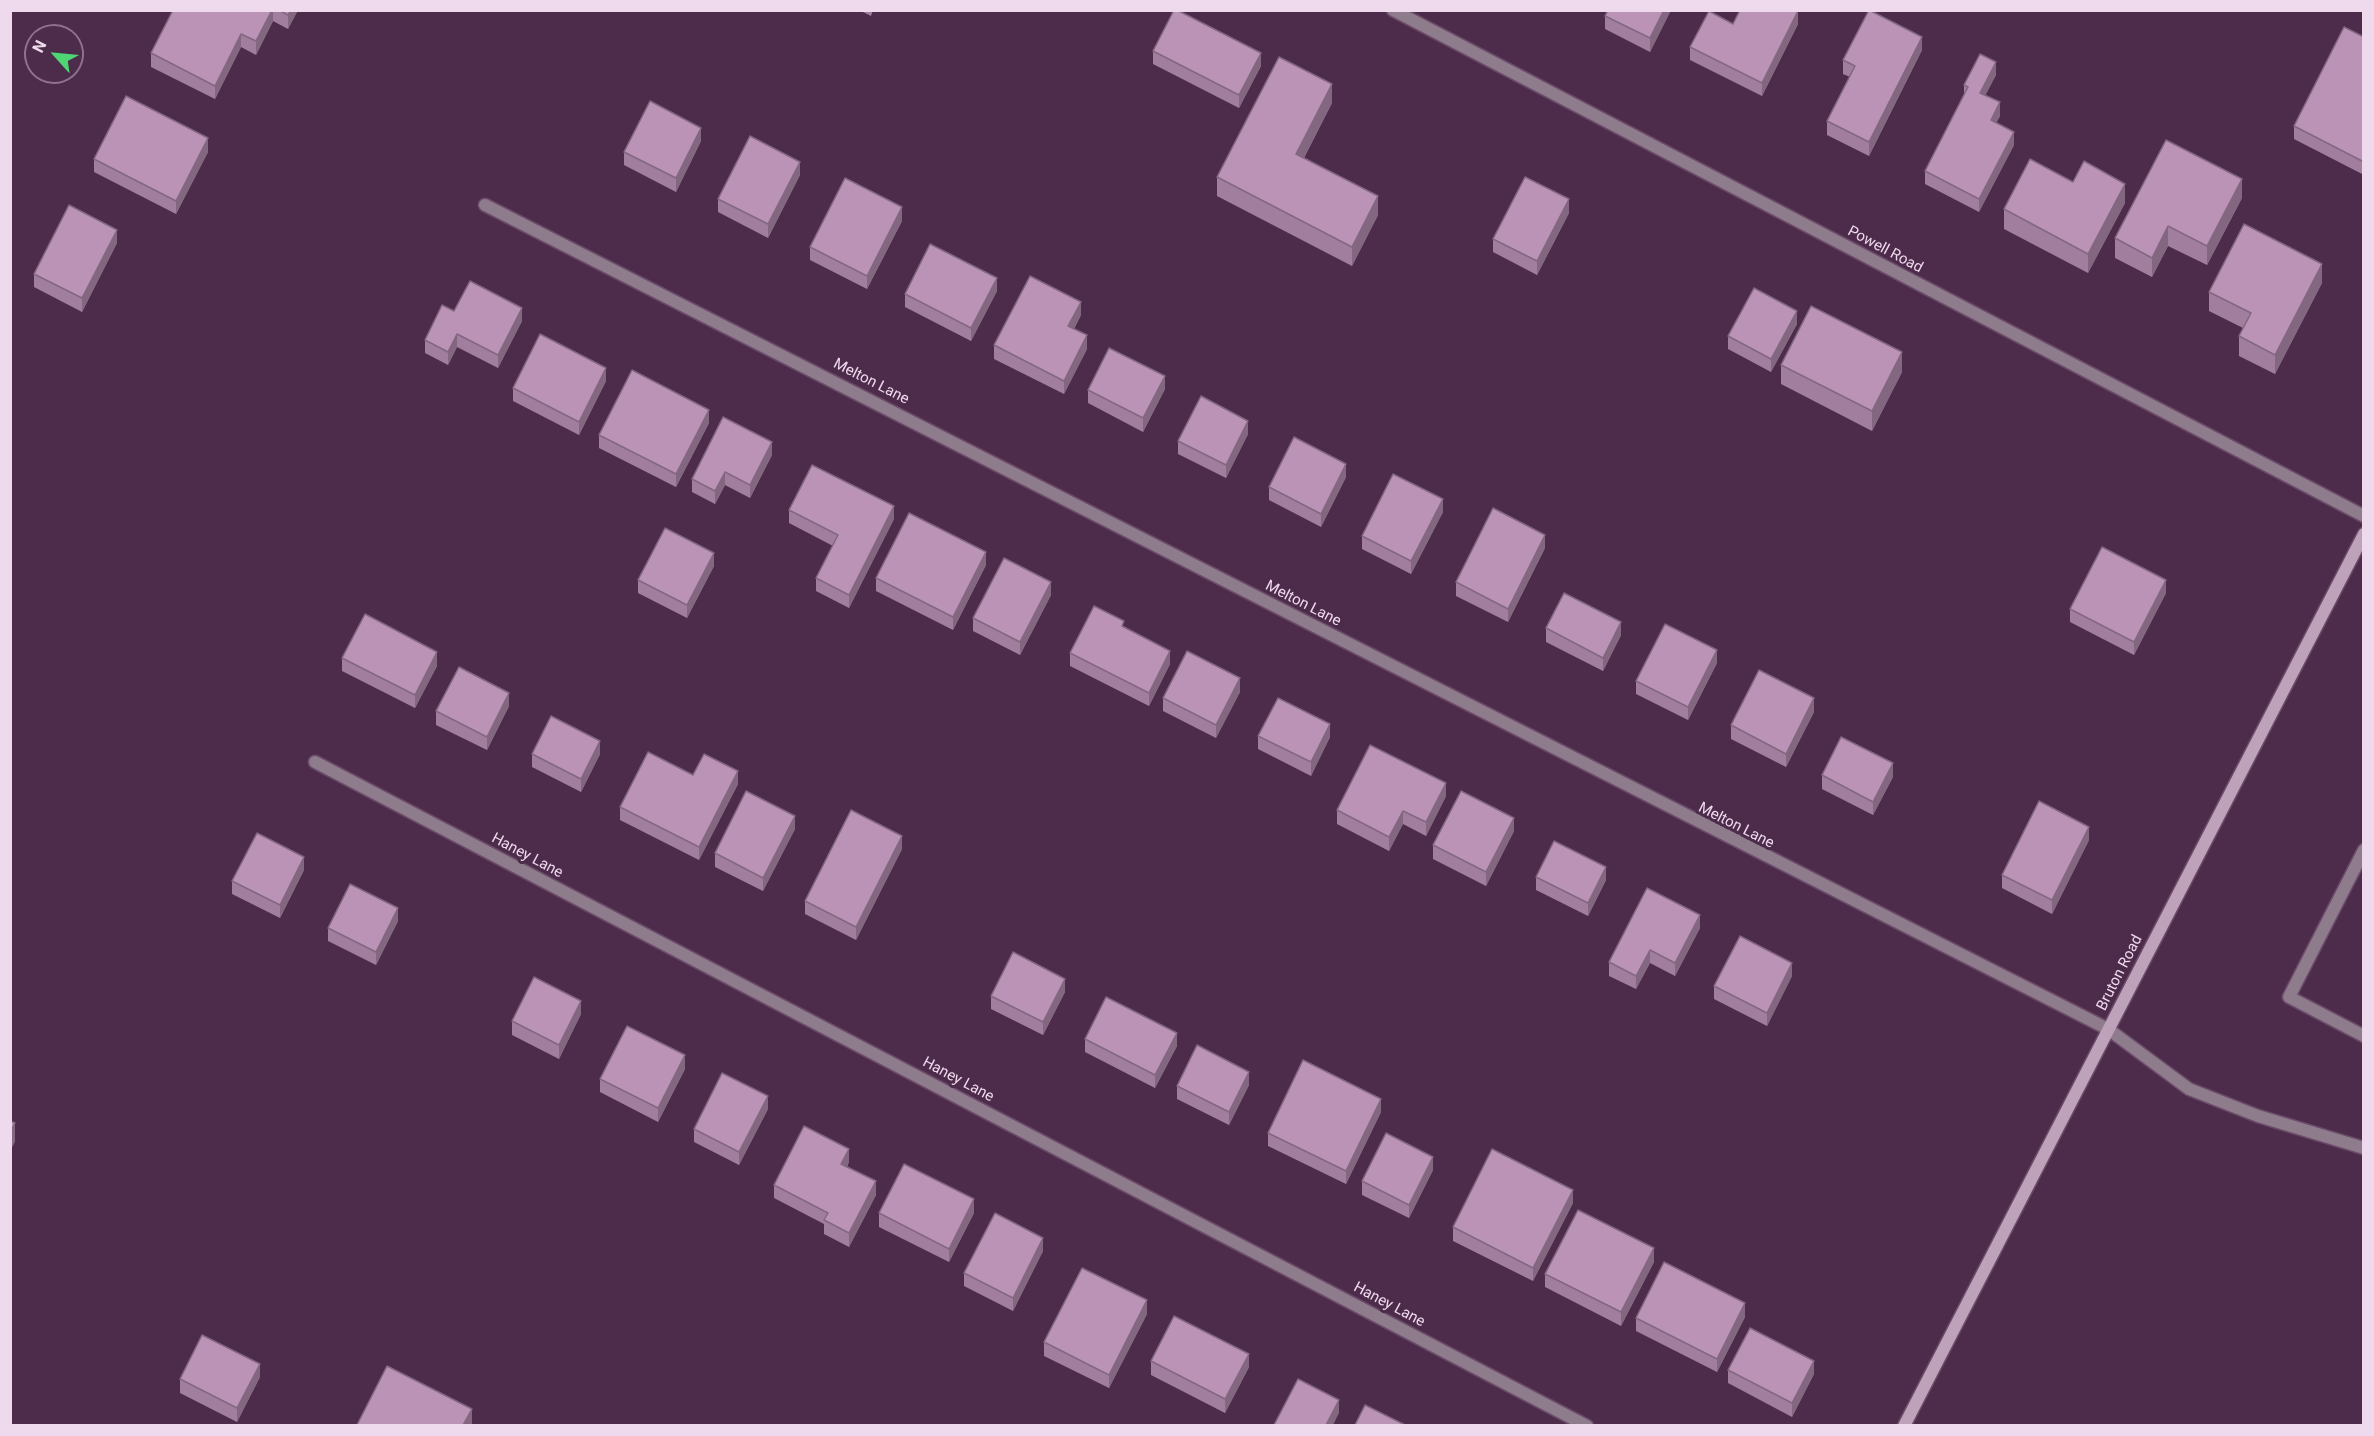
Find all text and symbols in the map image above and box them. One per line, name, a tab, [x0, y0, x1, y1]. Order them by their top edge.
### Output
north arrow	[24, 24, 84, 84]
text: N	[28, 37, 50, 56]
street label: Powell Road	[1844, 223, 1926, 277]
street label: Melton Lane	[830, 355, 912, 409]
street label: Melton Lane	[1262, 577, 1344, 631]
street label: Melton Lane	[1695, 799, 1777, 853]
street label: Haney Lane	[488, 830, 566, 882]
street label: Bruton Road	[2093, 932, 2147, 1014]
street label: Haney Lane	[919, 1054, 997, 1106]
street label: Haney Lane	[1350, 1279, 1428, 1331]

